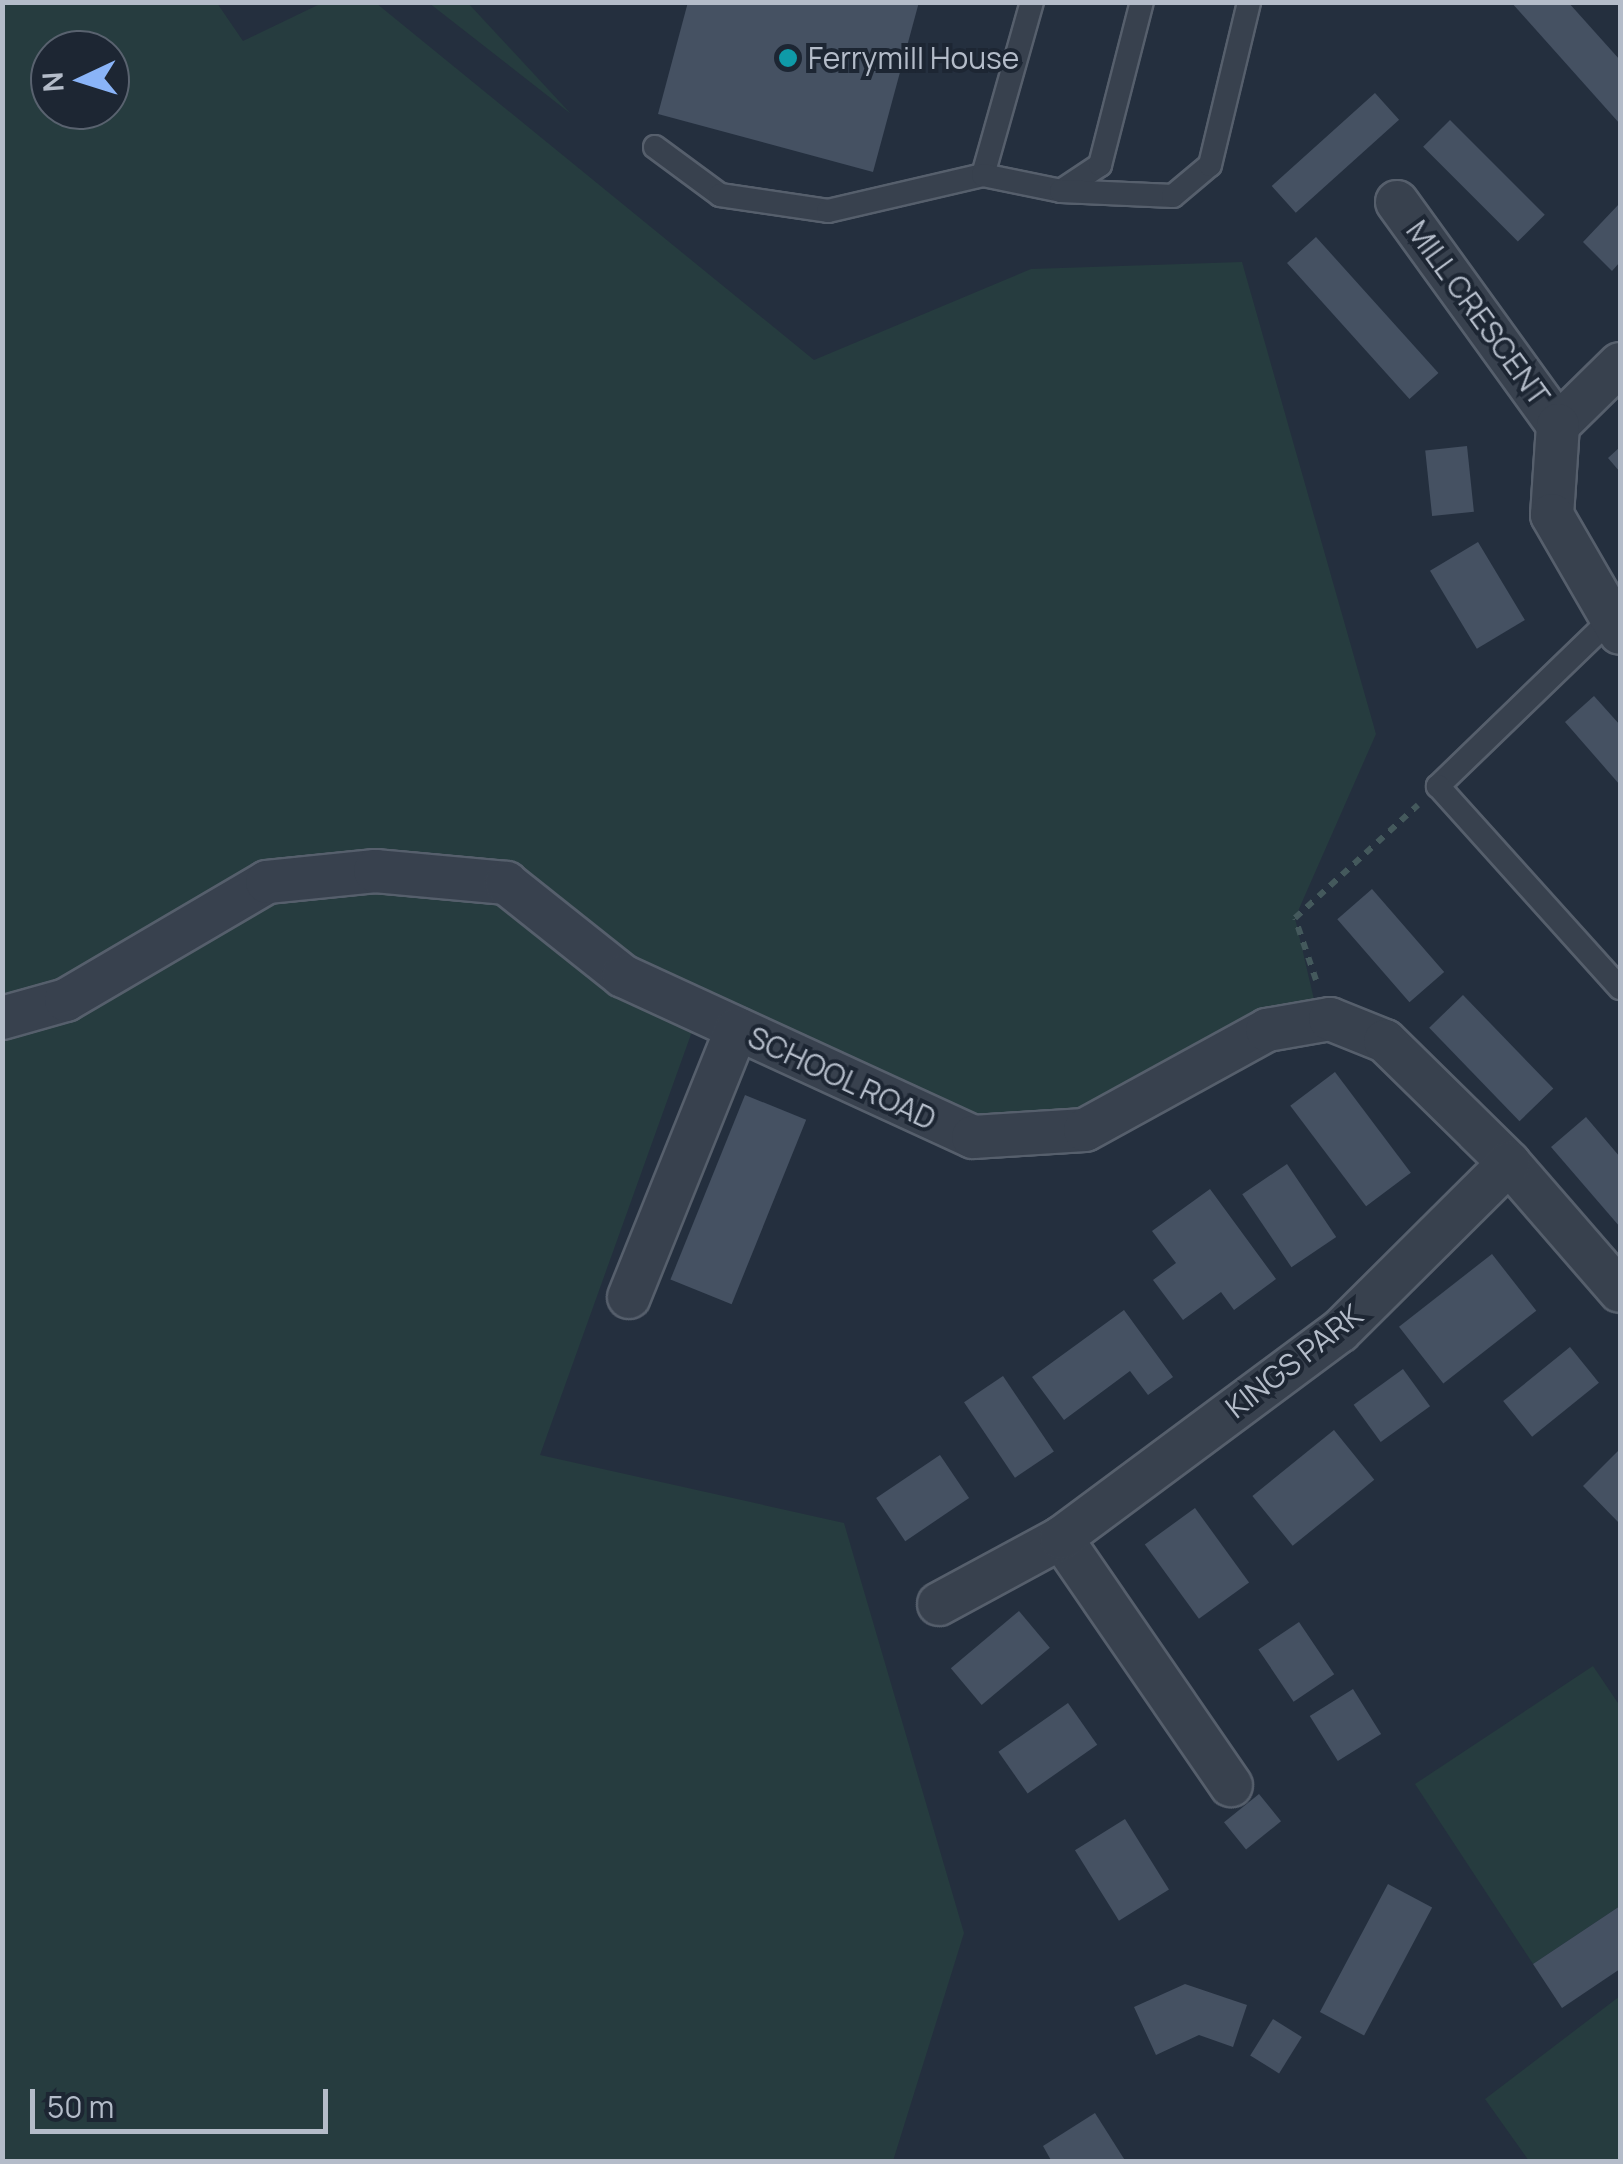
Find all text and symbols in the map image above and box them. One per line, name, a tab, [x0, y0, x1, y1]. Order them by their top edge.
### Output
north arrow	[30, 30, 130, 130]
place label: Ferrymill House	[808, 40, 1019, 76]
marker: Ferrymill House	[777, 47, 799, 69]
text: N	[32, 71, 72, 93]
street label: MILL CRESCENT	[1398, 213, 1558, 413]
street label: SCHOOL ROAD	[742, 1018, 942, 1138]
street label: KINGS PARK	[1219, 1297, 1369, 1425]
scale bar	[35, 2069, 332, 2131]
text: 50 m	[47, 2086, 114, 2127]

